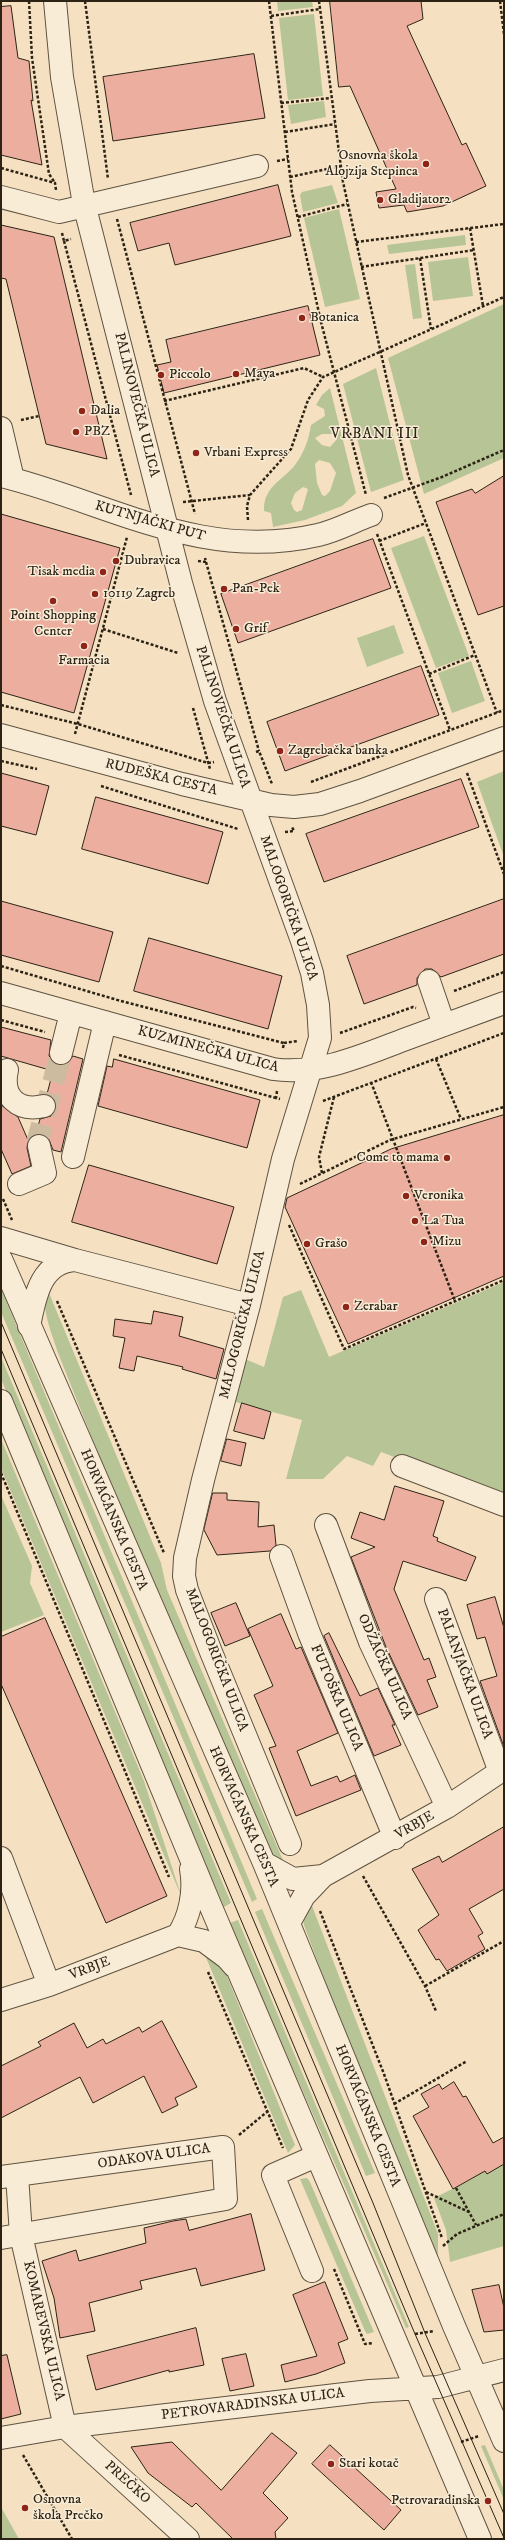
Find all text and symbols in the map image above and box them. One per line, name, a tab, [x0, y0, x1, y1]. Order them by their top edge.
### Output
place label: Osnovna škola Alojzija Stepinca	[325, 148, 418, 180]
marker: Osnovna škola Alojzija Stepinca	[421, 159, 431, 169]
place label: Gladijator2	[388, 192, 451, 208]
marker: Gladijator2	[375, 195, 385, 205]
place label: Botanica	[310, 310, 359, 326]
marker: Botanica	[297, 313, 307, 323]
street label: PALINOVEČKA ULICA	[110, 331, 162, 479]
place label: Maya	[244, 366, 275, 382]
place label: Piccolo	[169, 367, 211, 383]
marker: Maya	[231, 369, 241, 379]
marker: Piccolo	[156, 370, 166, 380]
place label: Dalia	[90, 403, 120, 419]
marker: Dalia	[77, 406, 87, 416]
place label: PBZ	[84, 424, 110, 440]
district label: VRBANI III	[331, 426, 419, 444]
marker: PBZ	[71, 427, 81, 437]
place label: Vrbani Express	[204, 445, 288, 461]
marker: Vrbani Express	[191, 448, 201, 458]
street label: KUTNJAČKI PUT	[93, 498, 207, 546]
place label: Dubravica	[124, 553, 181, 569]
marker: Dubravica	[111, 556, 121, 566]
place label: Tisak media	[27, 564, 95, 580]
marker: Tisak media	[98, 567, 108, 577]
place label: Pan-Pek	[232, 581, 280, 597]
marker: Pan-Pek	[219, 584, 229, 594]
place label: 10119 Zagreb	[103, 586, 175, 602]
marker: 10119 Zagreb	[90, 589, 100, 599]
marker: Point Shopping Center	[48, 596, 58, 606]
place label: Point Shopping Center	[10, 608, 96, 640]
place label: Grif	[244, 621, 267, 637]
marker: Grif	[231, 624, 241, 634]
marker: Farmacia	[79, 641, 89, 651]
street label: PALINOVEČKA ULICA	[191, 644, 253, 790]
place label: Farmacia	[58, 653, 110, 669]
place label: Zagrebačka banka	[288, 743, 388, 759]
marker: Zagrebačka banka	[275, 746, 285, 756]
street label: RUDEŠKA CESTA	[103, 756, 219, 800]
street label: MALOGORIČKA ULICA	[255, 833, 321, 983]
street label: KUZMINEČKA ULICA	[136, 1023, 280, 1077]
place label: Come to mama	[356, 1150, 439, 1166]
marker: Come to mama	[442, 1153, 452, 1163]
place label: Veronika	[414, 1188, 464, 1204]
marker: Veronika	[401, 1191, 411, 1201]
place label: La Tua	[423, 1213, 464, 1229]
marker: La Tua	[410, 1216, 420, 1226]
place label: Mizu	[432, 1234, 461, 1250]
place label: Grašo	[315, 1236, 347, 1252]
marker: Mizu	[419, 1237, 429, 1247]
marker: Grašo	[302, 1239, 312, 1249]
street label: MALOGORIČKA ULICA	[216, 1249, 270, 1401]
place label: Zerabar	[354, 1299, 398, 1315]
marker: Zerabar	[341, 1302, 351, 1312]
street label: HORVAĆANSKA CESTA	[76, 1447, 150, 1593]
street label: MALOGORIČKA ULICA	[181, 1586, 251, 1734]
street label: PALANJAČKA ULICA	[433, 1607, 495, 1741]
street label: ODŽAČKA ULICA	[353, 1612, 415, 1722]
street label: FUTOŠKA ULICA	[306, 1642, 366, 1754]
street label: HORVAĆANSKA CESTA	[204, 1744, 282, 1890]
street label: VRBJE	[392, 1808, 438, 1844]
street label: VRBJE	[67, 1954, 113, 1984]
street label: HORVAĆANSKA CESTA	[331, 2042, 403, 2190]
street label: ODAKOVA ULICA	[97, 2141, 211, 2173]
street label: KOMAREVSKA ULICA	[19, 2259, 67, 2403]
street label: PETROVARADINSKA ULICA	[160, 2385, 346, 2425]
place label: Stari kotač	[339, 2456, 399, 2472]
street label: PREČKO	[101, 2458, 153, 2508]
marker: Stari kotač	[326, 2459, 336, 2469]
place label: Osnovna škola Prečko	[33, 2492, 103, 2524]
place label: Petrovaradinska	[391, 2493, 480, 2509]
marker: Petrovaradinska	[483, 2496, 493, 2506]
marker: Osnovna škola Prečko	[20, 2503, 30, 2513]

